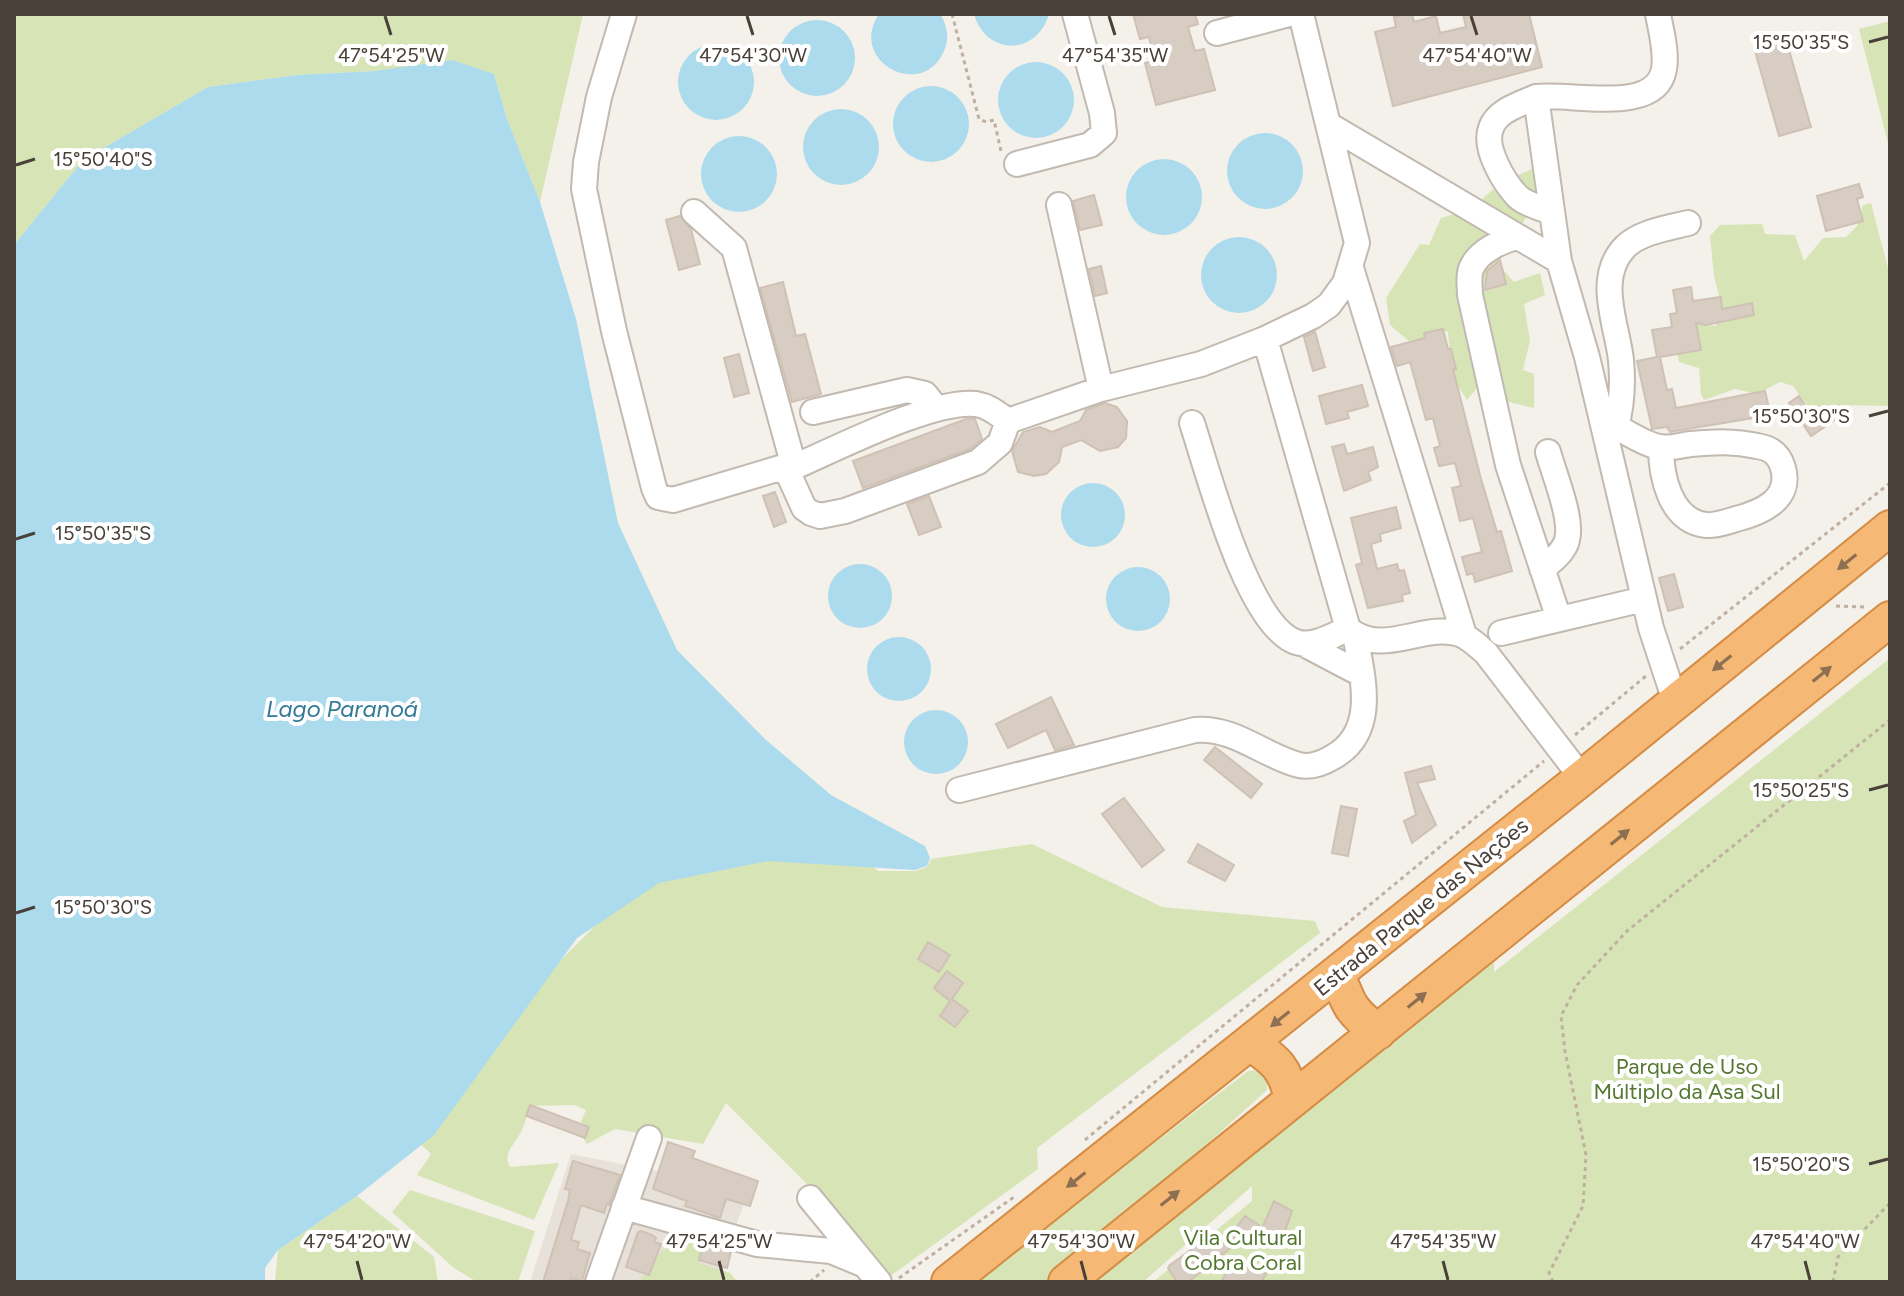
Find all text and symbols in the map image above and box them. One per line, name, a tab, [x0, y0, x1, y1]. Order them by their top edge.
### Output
text: 15°50'35"S	[1753, 30, 1849, 54]
text: 47°54'25"W	[338, 43, 444, 67]
text: 47°54'30"W	[699, 43, 807, 67]
text: 47°54'35"W	[1062, 43, 1168, 67]
text: 47°54'40"W	[1422, 43, 1532, 67]
text: 15°50'40"S	[53, 147, 153, 171]
text: 15°50'30"S	[1752, 404, 1850, 428]
text: 15°50'35"S	[55, 521, 151, 545]
one-way arrow	[1837, 554, 1858, 571]
one-way arrow	[1712, 654, 1732, 670]
one-way arrow	[1812, 666, 1832, 683]
water label: Lago Paranoá	[266, 694, 418, 723]
text: 15°50'25"S	[1753, 778, 1849, 802]
street label: Estrada Parque das Nações	[1308, 812, 1534, 1002]
one-way arrow	[1610, 830, 1630, 846]
text: 15°50'30"S	[54, 895, 152, 919]
one-way arrow	[1407, 992, 1427, 1009]
one-way arrow	[1270, 1010, 1290, 1027]
park label: Parque de Uso Múltiplo da Asa Sul	[1593, 1053, 1781, 1105]
text: 15°50'20"S	[1752, 1152, 1850, 1176]
one-way arrow	[1066, 1172, 1086, 1188]
one-way arrow	[1160, 1190, 1180, 1207]
park label: Vila Cultural Cobra Coral	[1184, 1224, 1302, 1276]
text: 47°54'20"W	[303, 1229, 411, 1253]
text: 47°54'25"W	[666, 1229, 772, 1253]
text: 47°54'30"W	[1027, 1229, 1135, 1253]
text: 47°54'35"W	[1390, 1229, 1496, 1253]
text: 47°54'40"W	[1750, 1229, 1860, 1253]

